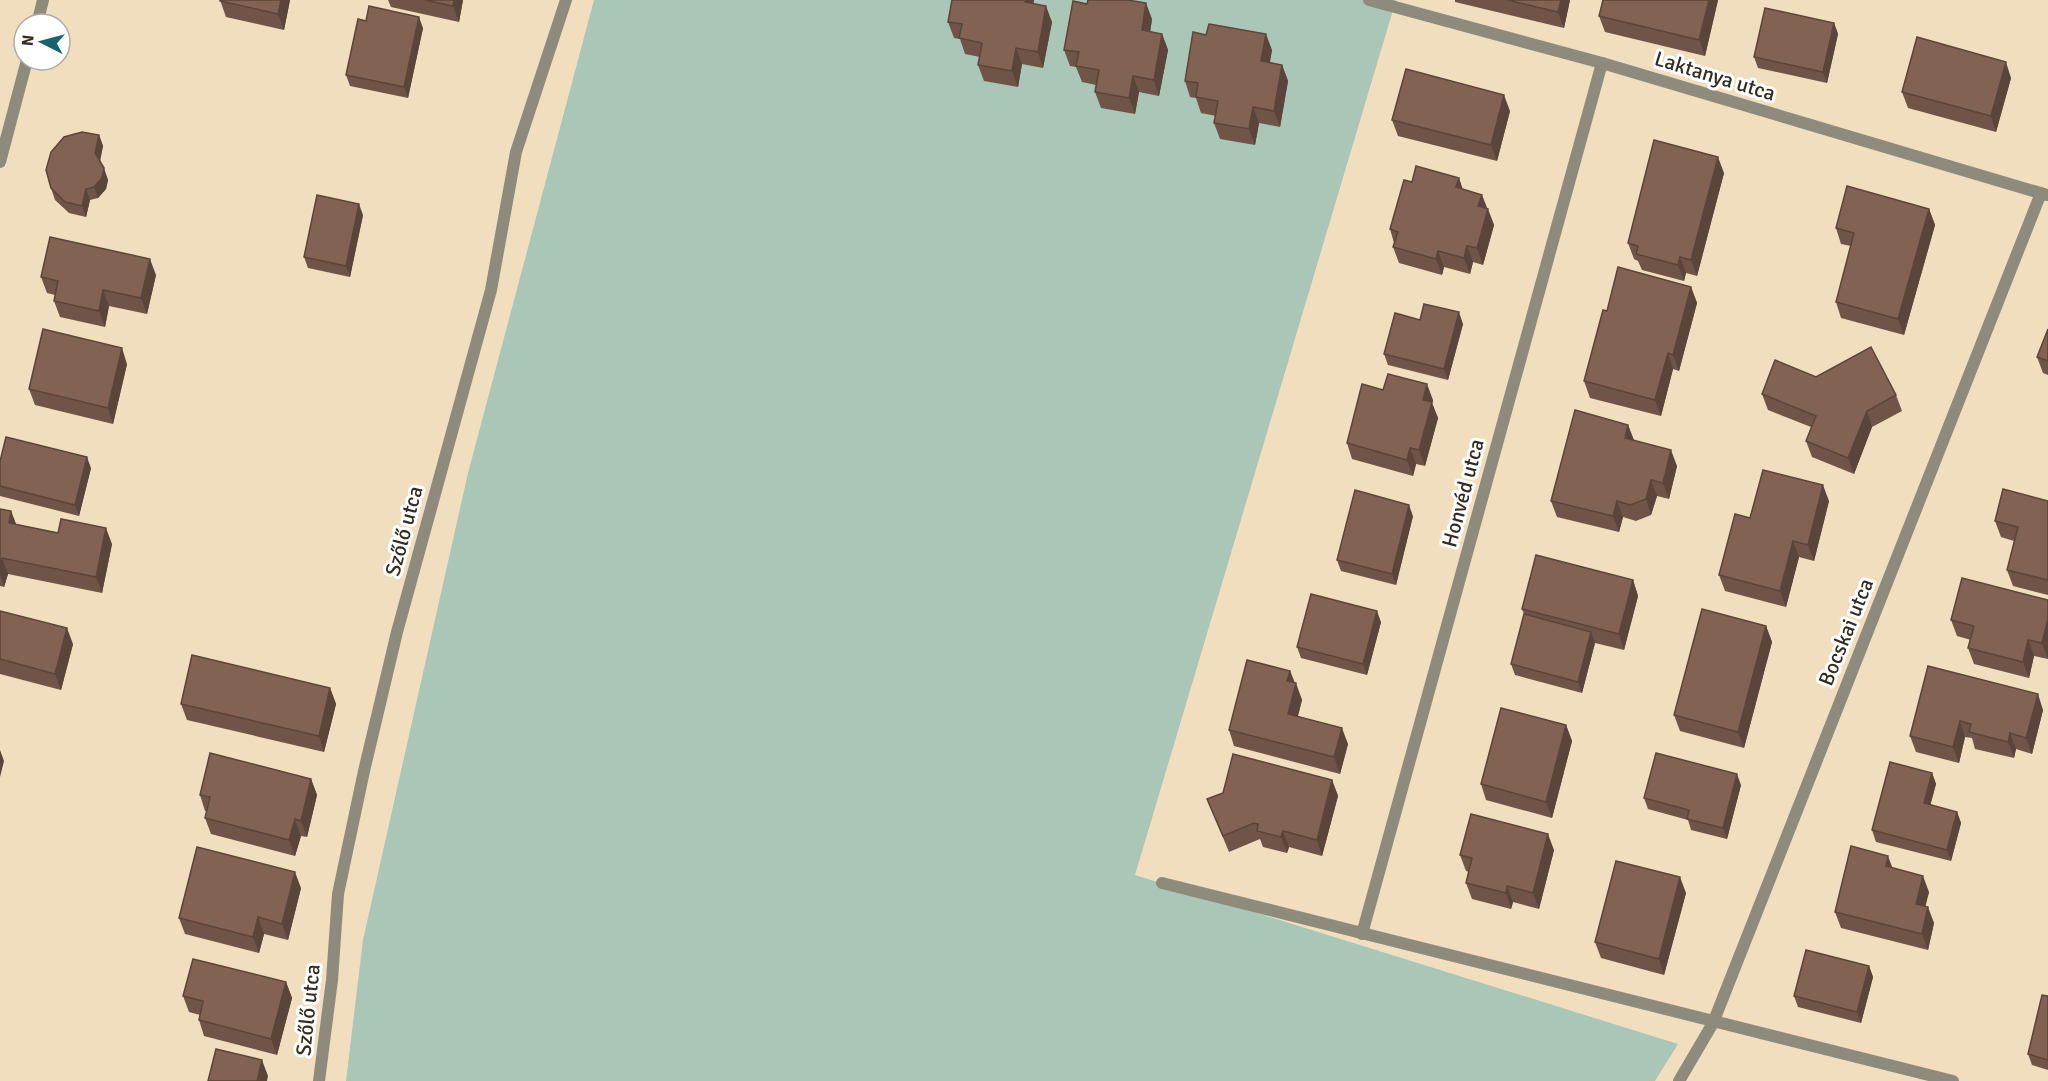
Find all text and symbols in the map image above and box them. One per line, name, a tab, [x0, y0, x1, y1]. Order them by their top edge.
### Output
north arrow	[12, 12, 72, 72]
text: N	[18, 34, 39, 47]
street label: Laktanya utca	[1651, 45, 1779, 107]
street label: Honvéd utca	[1436, 436, 1490, 550]
street label: Szőlő utca	[380, 483, 428, 579]
street label: Bocskai utca	[1813, 575, 1879, 689]
street label: Szőlő utca	[290, 963, 326, 1057]

